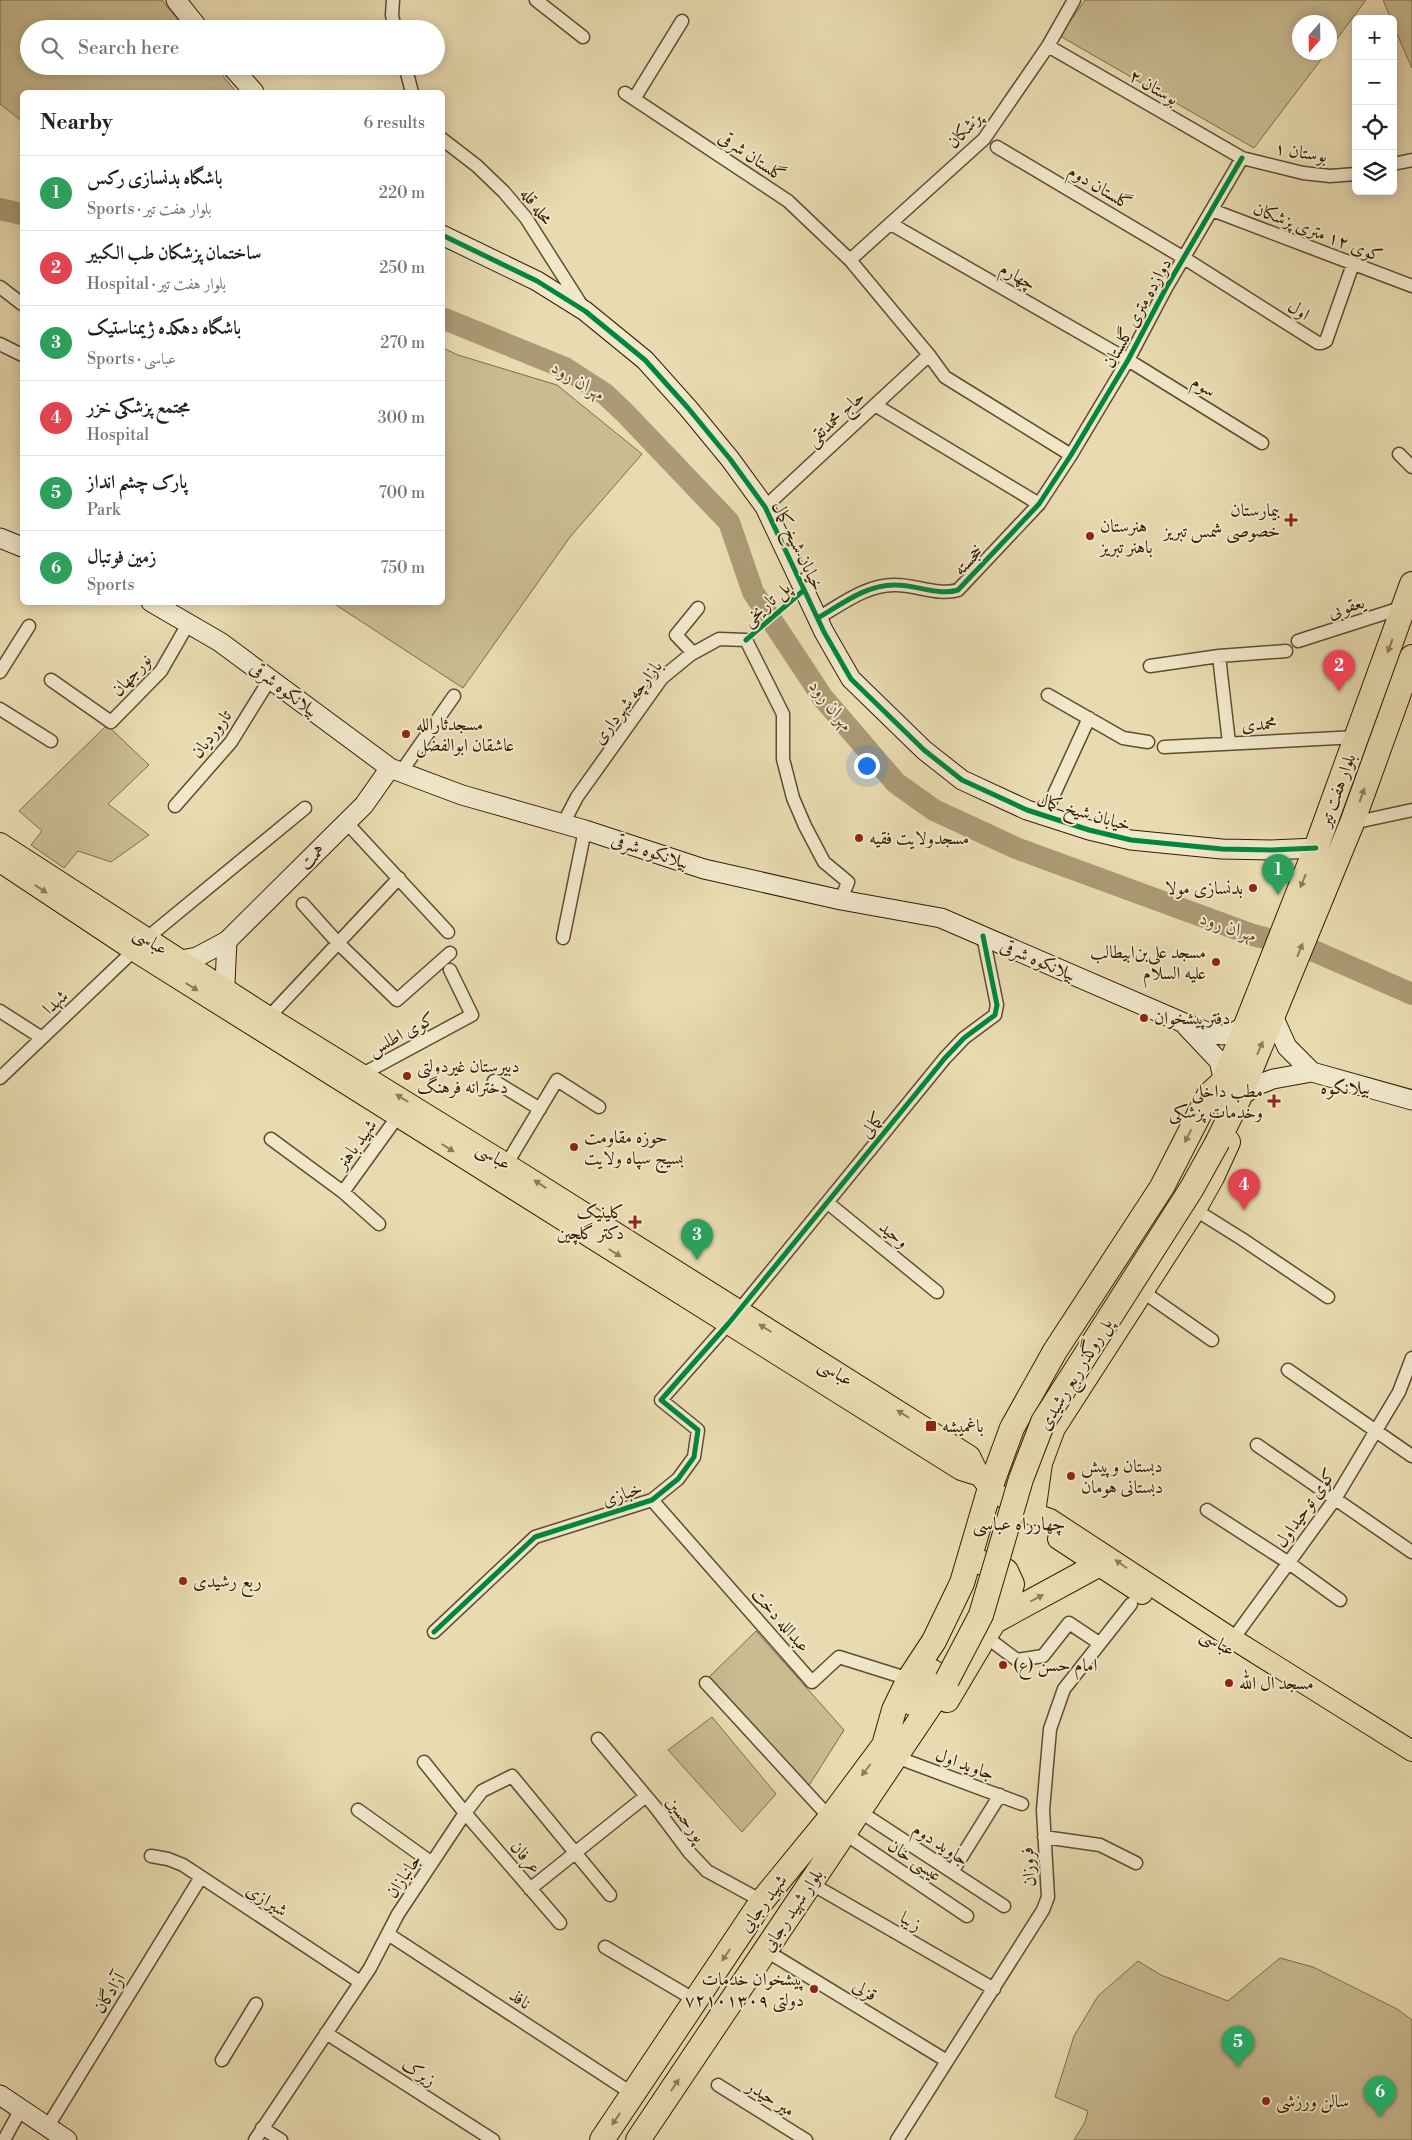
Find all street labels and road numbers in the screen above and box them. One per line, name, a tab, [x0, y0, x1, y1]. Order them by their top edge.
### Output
street label: بوستان ۲	[1125, 64, 1182, 111]
street label: پزشکان	[942, 106, 988, 154]
street label: گلستان شرقی	[714, 126, 790, 187]
street label: بوستان ۱	[1273, 137, 1329, 168]
street label: گلستان دوم	[1062, 159, 1136, 219]
street label: محله قله	[515, 183, 558, 230]
street label: کوی ۱۲ متری پزشکان	[1250, 197, 1386, 268]
street label: دوازده متری گلستان	[1098, 254, 1177, 372]
street label: چهارم	[993, 257, 1040, 299]
street label: اول	[1283, 295, 1314, 326]
street label: سوم	[1185, 370, 1220, 406]
street label: حاج محمدتقی	[801, 385, 872, 454]
street label: خیابان شیخ کمال	[762, 498, 829, 597]
street label: خجسته	[948, 540, 988, 581]
street label: پل تاریخی	[737, 576, 797, 633]
street label: یعقوبی	[1325, 590, 1369, 625]
street label: نورجهان	[106, 649, 157, 702]
street label: بازارچه شهرداری	[587, 655, 668, 750]
street label: بیلانکوه شرقی	[245, 656, 322, 722]
street label: تاروردیان	[186, 705, 237, 763]
street label: محمدی	[1241, 712, 1277, 737]
street label: بلوار هفت تیر	[1313, 750, 1361, 832]
street label: خیابان شیخ کمال	[1033, 788, 1134, 841]
street label: بیلانکوه شرقی	[609, 828, 691, 875]
street label: همت	[294, 839, 330, 875]
street label: عباسى	[129, 922, 172, 962]
street label: بیلانکوه شرقی	[997, 934, 1079, 987]
street label: شهدا	[38, 985, 73, 1020]
street label: کوی اطلس	[364, 1007, 439, 1062]
street label: کمالی	[855, 1108, 890, 1143]
street label: شهید باهنر	[329, 1115, 382, 1176]
street label: عباسى	[472, 1137, 515, 1177]
street label: وحید	[874, 1215, 913, 1253]
street label: پل روگذر ربع رشیدی	[1031, 1312, 1122, 1437]
street label: عباسى	[814, 1353, 857, 1393]
street label: کوی توحیداول	[1270, 1464, 1341, 1552]
street label: خبازی	[599, 1477, 645, 1512]
street label: عبدالله دخت	[746, 1583, 815, 1657]
street label: عباسى	[1196, 1623, 1239, 1663]
street label: جاوید اول	[932, 1743, 997, 1786]
street label: پورحسین	[660, 1791, 712, 1849]
street label: جاوید دوم	[906, 1818, 973, 1874]
street label: عیسی خان	[883, 1834, 946, 1888]
street label: عرفان	[504, 1836, 546, 1879]
street label: فروزان	[1016, 1846, 1041, 1888]
street label: جانبازان	[380, 1850, 427, 1903]
street label: بلوار شهید رجایی	[756, 1864, 829, 1956]
street label: شهید رجایی	[734, 1870, 793, 1937]
street label: شیرازی	[242, 1879, 292, 1922]
street label: زیبا	[896, 1906, 926, 1937]
street label: آزادگان	[88, 1967, 132, 2018]
street label: قزلی	[848, 1974, 881, 2007]
street label: نافذ	[505, 1984, 535, 2015]
street label: زیرک	[397, 2053, 440, 2092]
street label: میر حیدر	[741, 2074, 799, 2122]

